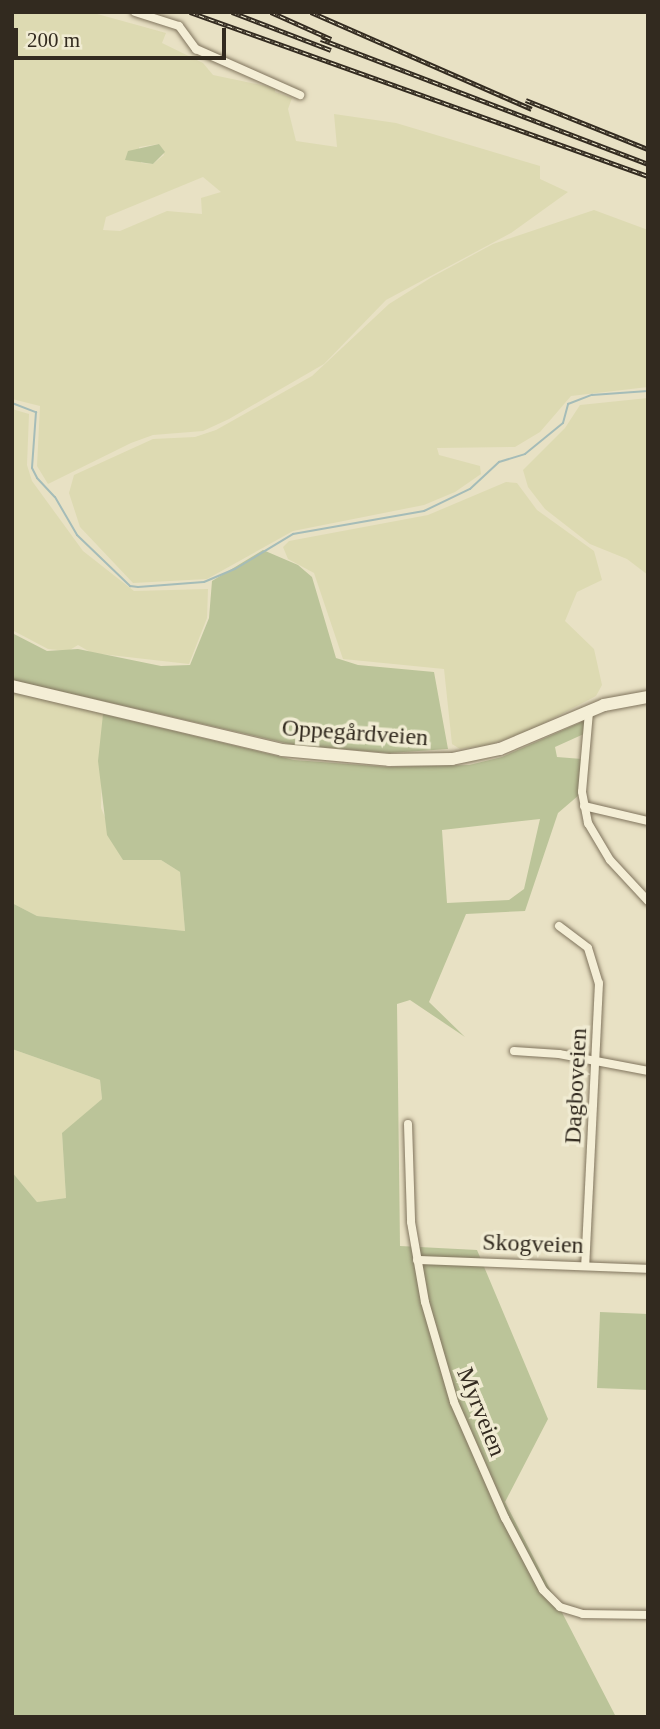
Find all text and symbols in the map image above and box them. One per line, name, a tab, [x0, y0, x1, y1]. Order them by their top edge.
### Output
scale bar	[18, 14, 229, 58]
text: 200 m	[27, 28, 80, 52]
street label: Oppegårdveien	[281, 714, 429, 752]
street label: Dagboveien	[559, 1027, 593, 1145]
street label: Skogveien	[482, 1228, 584, 1260]
street label: Myrveien	[450, 1363, 512, 1461]

